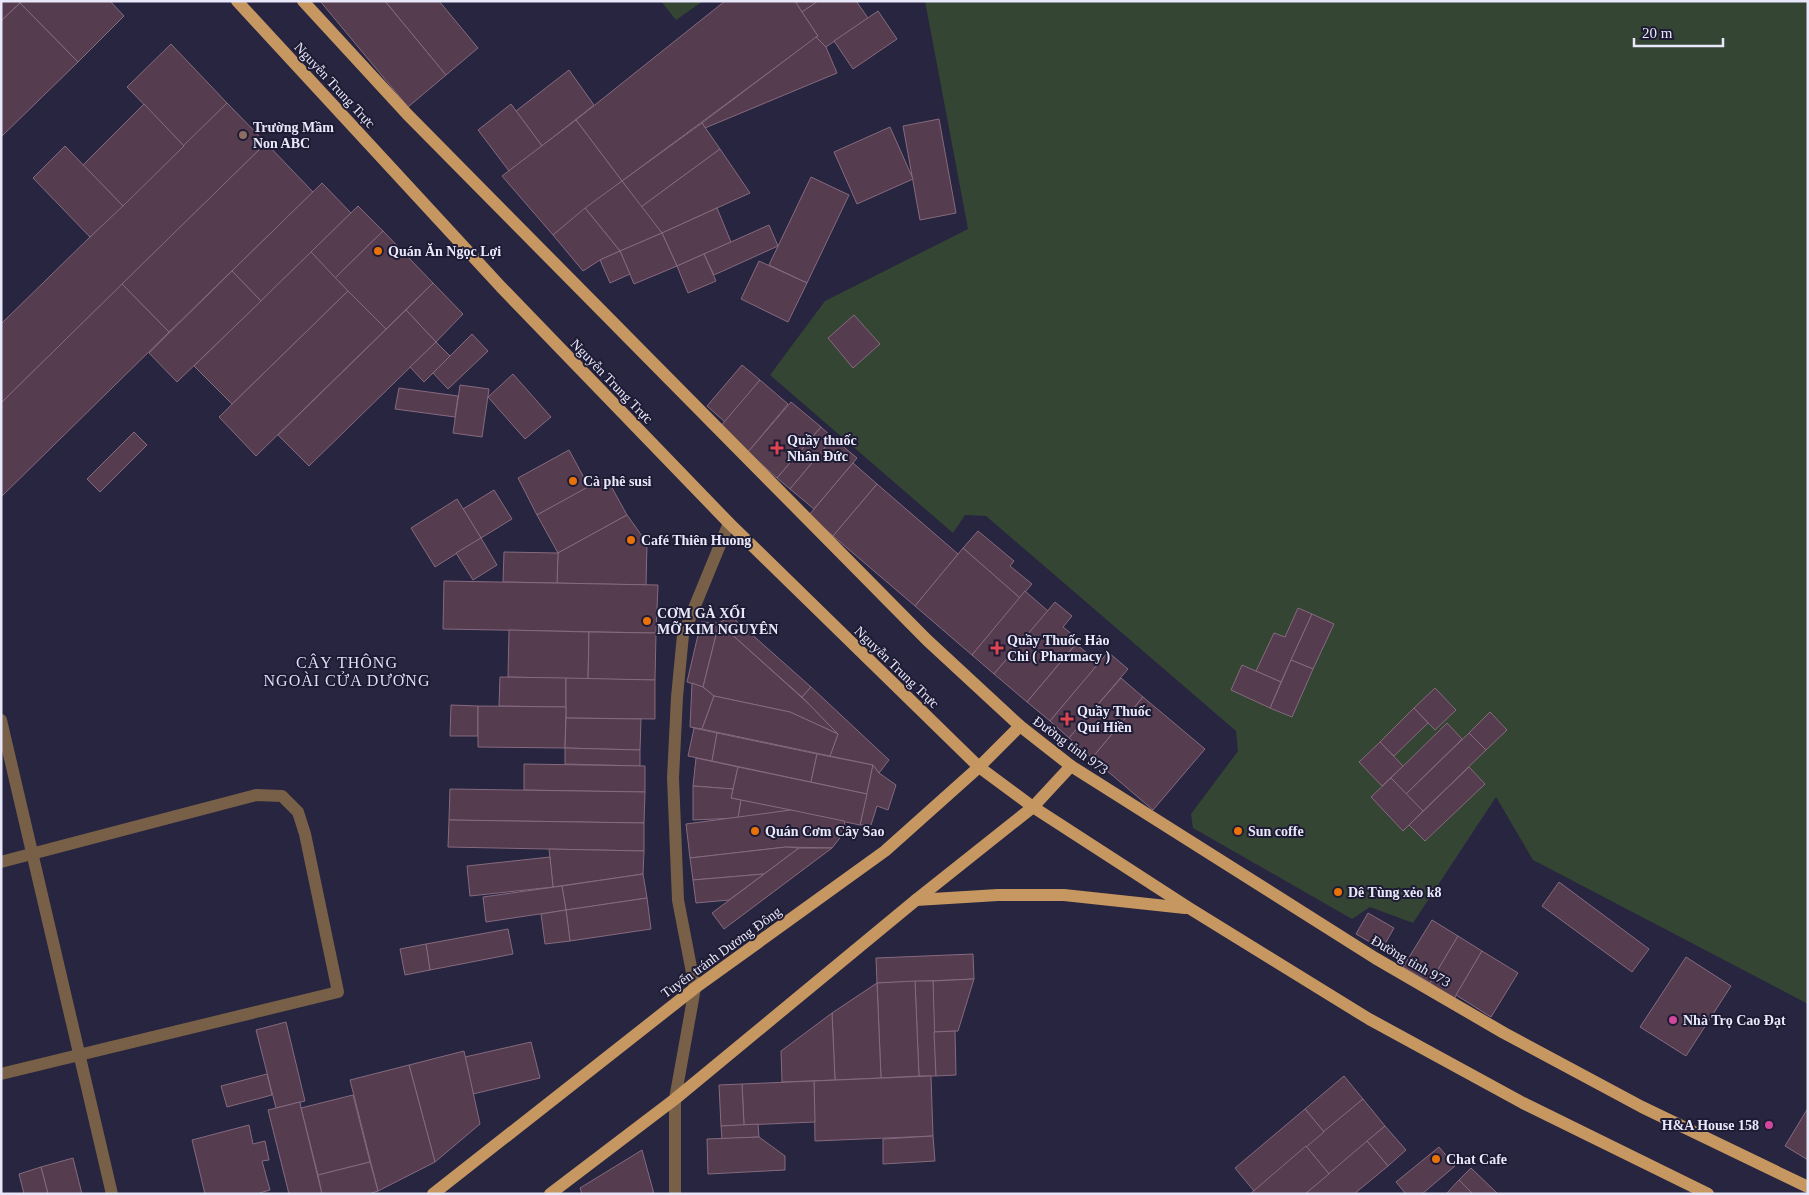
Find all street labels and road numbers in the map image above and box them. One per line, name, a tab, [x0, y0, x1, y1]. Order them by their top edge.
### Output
street label: Nguyễn Trung Trực	[291, 40, 378, 131]
street label: Nguyễn Trung Trực	[568, 336, 656, 427]
street label: Nguyễn Trung Trực	[851, 623, 942, 711]
street label: Đường tỉnh 973	[1030, 713, 1111, 778]
street label: Tuyến tránh Dương Đông	[658, 904, 784, 1001]
street label: Đường tỉnh 973	[1369, 933, 1453, 990]

